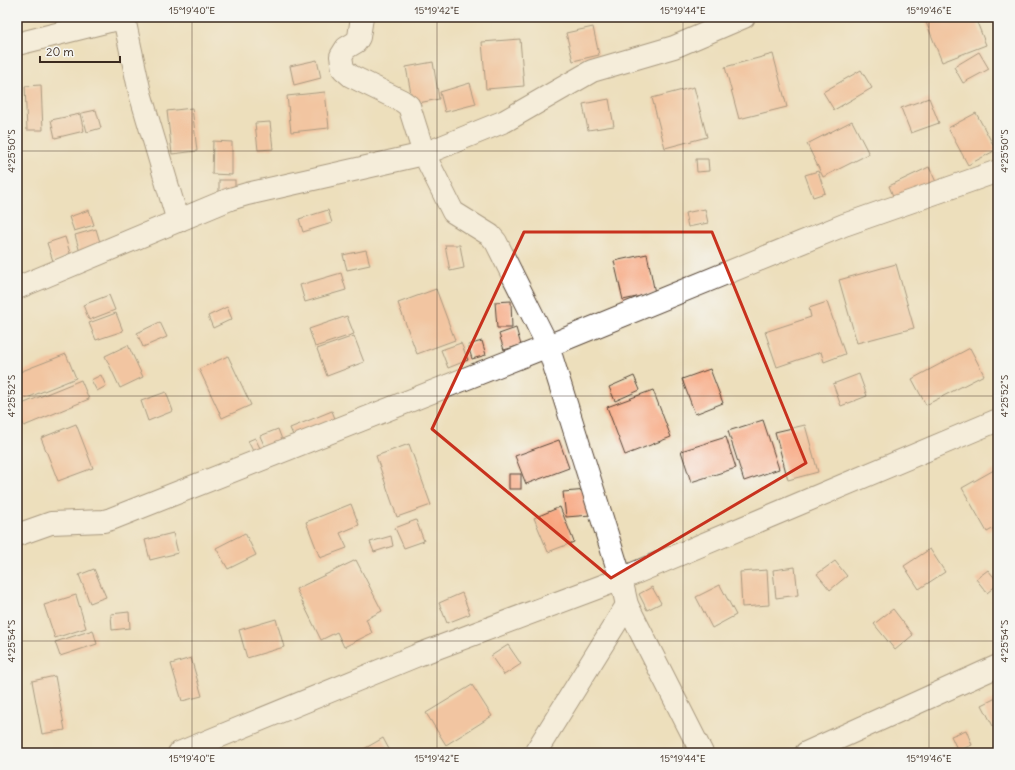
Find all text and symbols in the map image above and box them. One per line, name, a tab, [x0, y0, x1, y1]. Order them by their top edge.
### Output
text: 15°19'40"E	[169, 4, 215, 17]
text: 15°19'42"E	[415, 4, 460, 17]
text: 15°19'44"E	[660, 4, 706, 17]
text: 15°19'46"E	[906, 4, 952, 17]
scale bar	[40, 38, 120, 64]
text: 20 m	[46, 44, 74, 59]
text: 4°25'50"S	[5, 129, 18, 173]
text: 4°25'50"S	[998, 129, 1011, 173]
text: 4°25'52"S	[5, 374, 18, 417]
text: 4°25'52"S	[998, 374, 1011, 417]
text: 4°25'54"S	[5, 619, 18, 662]
text: 4°25'54"S	[998, 619, 1011, 662]
text: 15°19'40"E	[169, 752, 215, 765]
text: 15°19'42"E	[415, 752, 460, 765]
text: 15°19'44"E	[660, 752, 706, 765]
text: 15°19'46"E	[906, 752, 952, 765]

